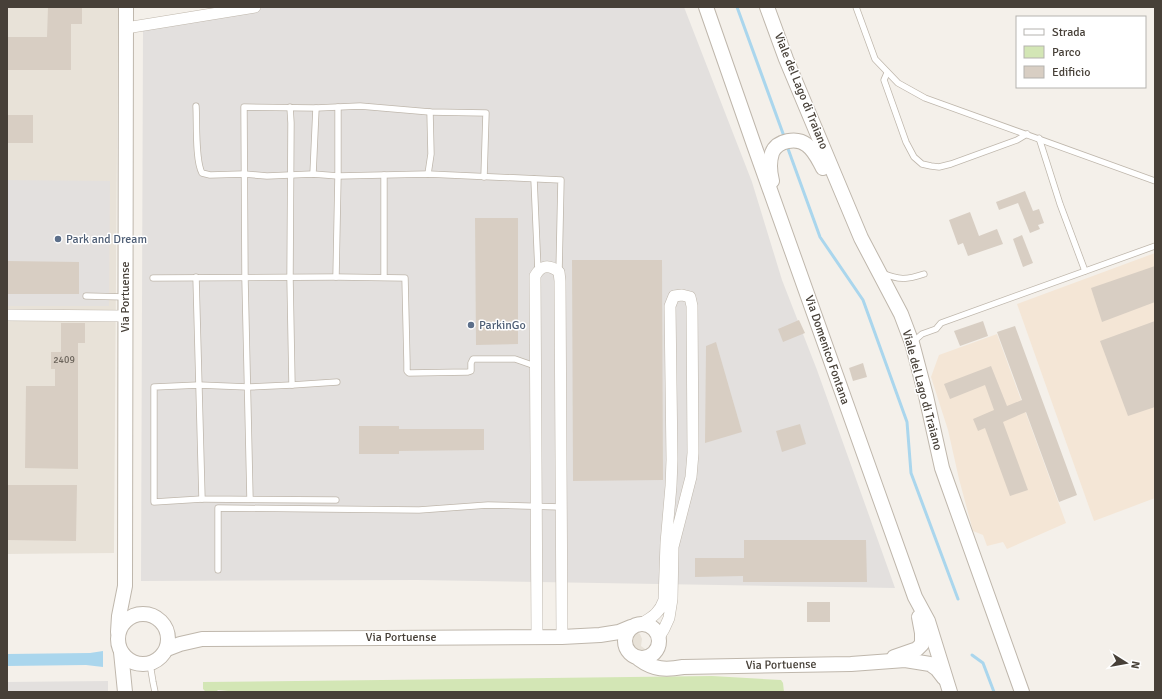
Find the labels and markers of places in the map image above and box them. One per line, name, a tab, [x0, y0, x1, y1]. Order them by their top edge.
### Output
place label: Park and Dream	[66, 232, 147, 247]
marker: Park and Dream	[53, 234, 63, 244]
place label: ParkinGo	[479, 318, 526, 333]
marker: ParkinGo	[466, 320, 476, 330]

